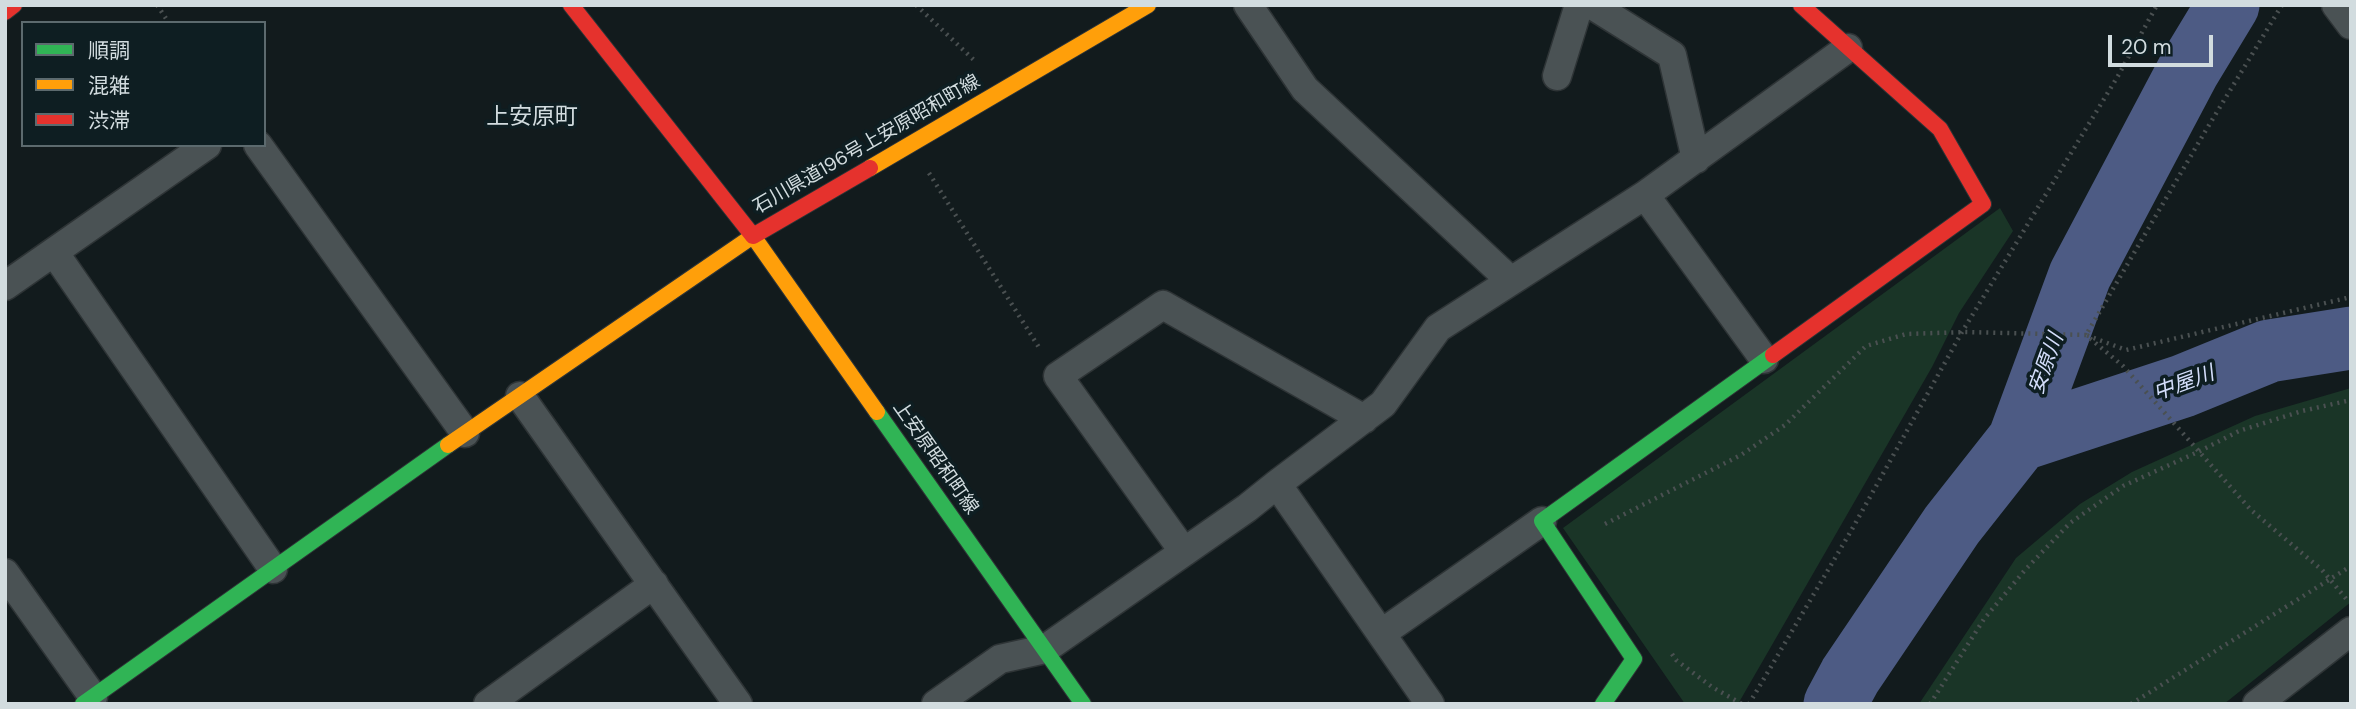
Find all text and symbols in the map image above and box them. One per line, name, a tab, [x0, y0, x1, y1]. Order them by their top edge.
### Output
legend	[21, 21, 266, 147]
scale bar	[2111, 21, 2216, 65]
text: 20 m	[2121, 33, 2172, 61]
text: 順調	[88, 37, 130, 65]
street label: 石川県道196号上安原昭和町線	[750, 71, 984, 219]
text: 混雑	[88, 72, 130, 100]
district label: 上安原町	[486, 104, 578, 132]
text: 渋滞	[88, 107, 130, 135]
water label: 安原川	[2024, 330, 2070, 398]
water label: 中屋川	[2150, 361, 2218, 407]
street label: 上安原昭和町線	[888, 397, 982, 519]

